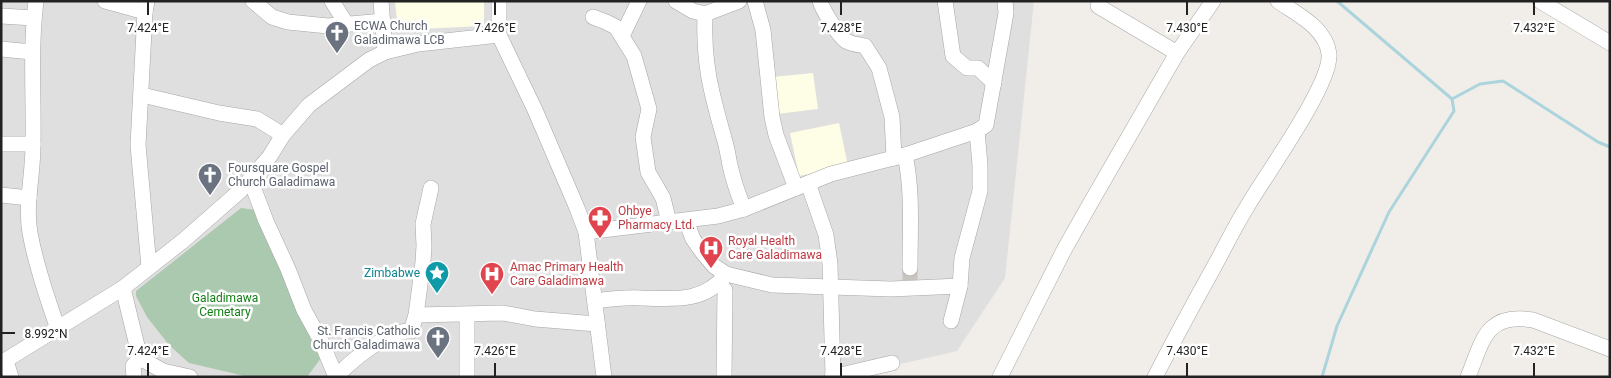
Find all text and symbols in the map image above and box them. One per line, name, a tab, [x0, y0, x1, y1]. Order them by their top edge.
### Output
place label: ECWA Church Galadimawa LCB	[354, 19, 445, 47]
church icon: ECWA Church Galadimawa LCB	[324, 20, 350, 54]
text: 7.424°E	[127, 21, 169, 35]
text: 7.426°E	[474, 21, 516, 35]
text: 7.428°E	[820, 21, 862, 35]
text: 7.430°E	[1166, 21, 1208, 35]
text: 7.432°E	[1513, 21, 1555, 35]
place label: Foursquare Gospel Church Galadimawa	[228, 161, 335, 189]
church icon: Foursquare Gospel Church Galadimawa	[197, 162, 223, 196]
place label: Ohbye Pharmacy Ltd.	[618, 204, 695, 232]
pharmacy icon: Ohbye Pharmacy Ltd.	[587, 205, 613, 239]
place label: Royal Health Care Galadimawa	[728, 234, 822, 262]
hospital icon: Royal Health Care Galadimawa	[698, 235, 724, 269]
place icon: Zimbabwe	[424, 260, 450, 294]
place label: Amac Primary Health Care Galadimawa	[510, 260, 623, 288]
hospital icon: Amac Primary Health Care Galadimawa	[479, 261, 505, 295]
place label: Zimbabwe	[364, 266, 420, 280]
park label: Galadimawa Cemetary	[192, 291, 258, 319]
place label: St. Francis Catholic Church Galadimawa	[313, 324, 420, 352]
church icon: St. Francis Catholic Church Galadimawa	[425, 325, 451, 359]
text: 8.992°N	[24, 327, 68, 341]
text: 7.424°E	[127, 344, 169, 358]
text: 7.426°E	[474, 344, 516, 358]
text: 7.428°E	[820, 344, 862, 358]
text: 7.430°E	[1166, 344, 1208, 358]
text: 7.432°E	[1513, 344, 1555, 358]

